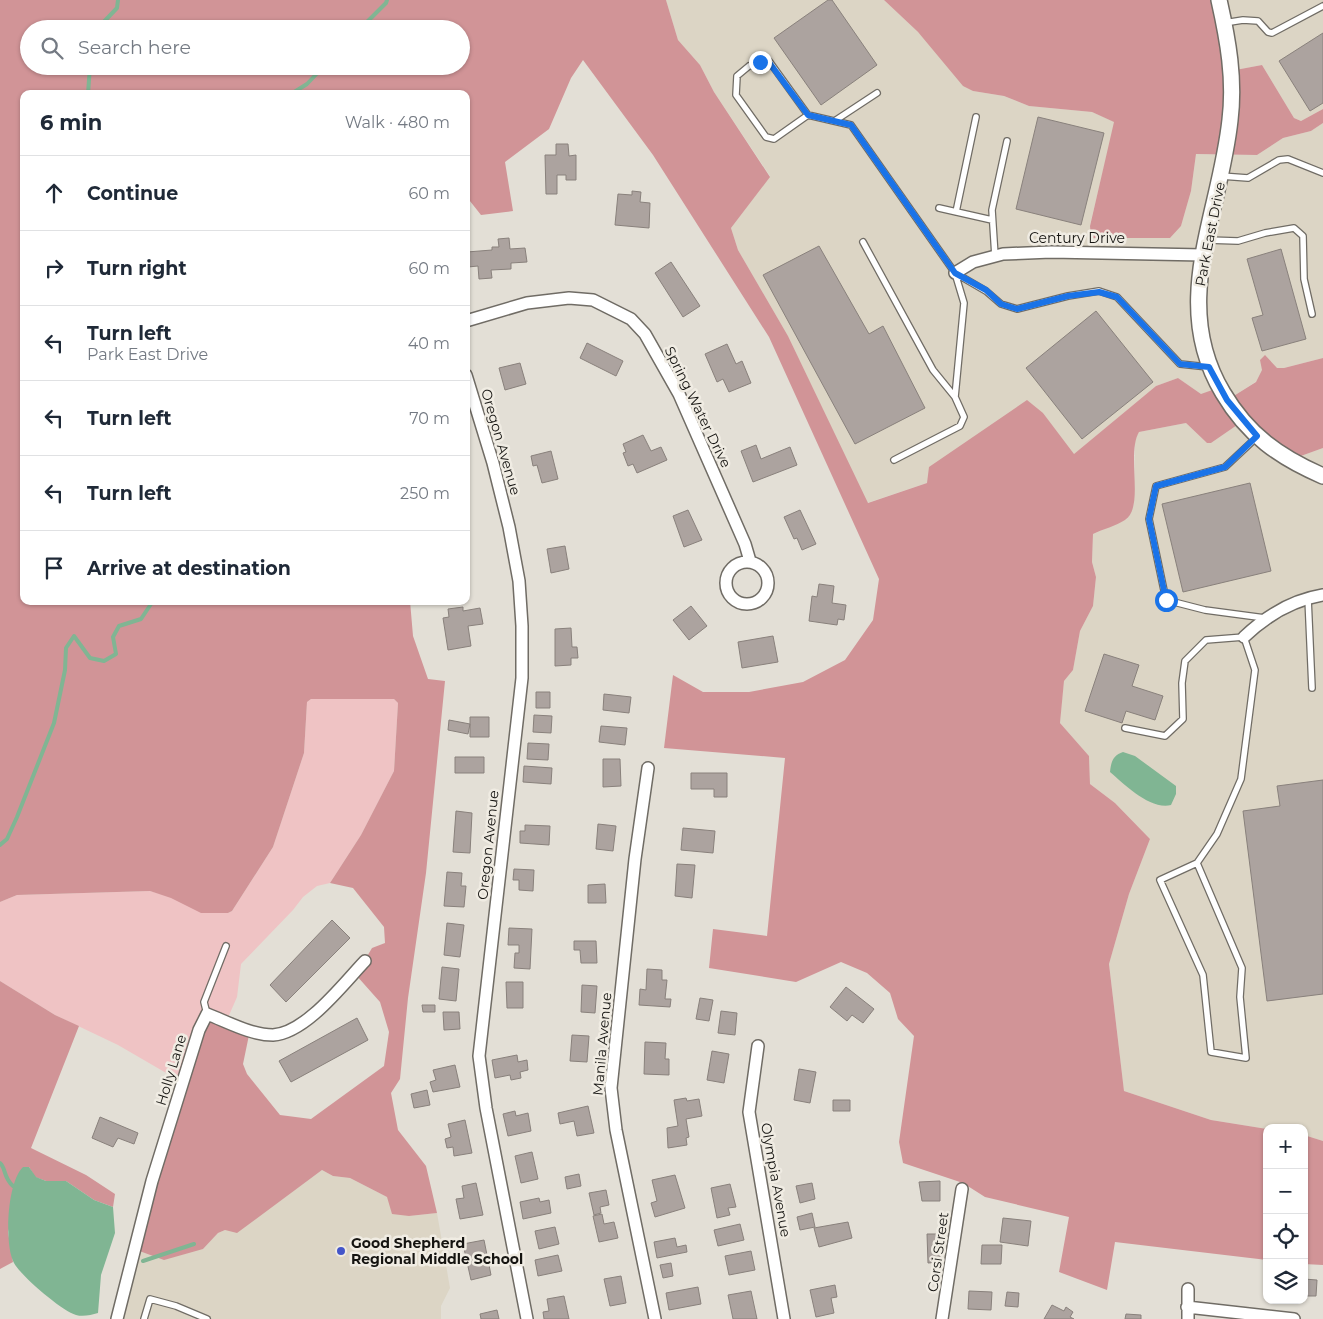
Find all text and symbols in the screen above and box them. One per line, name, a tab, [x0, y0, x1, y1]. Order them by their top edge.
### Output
search box	[20, 20, 470, 75]
icon: search	[38, 34, 66, 62]
text: Search here	[78, 36, 191, 59]
route end	[749, 51, 772, 74]
text: 6 min	[40, 110, 102, 135]
text: Walk · 480 m	[345, 113, 450, 132]
icon: ahead	[40, 179, 68, 207]
street label: Park East Drive	[1191, 180, 1229, 288]
text: Continue	[87, 182, 178, 205]
text: 60 m	[408, 184, 450, 203]
street label: Century Drive	[1029, 229, 1125, 247]
icon: right	[40, 254, 68, 282]
text: Turn right	[87, 257, 187, 280]
text: 60 m	[408, 259, 450, 278]
text: Turn left	[87, 322, 172, 345]
icon: left	[40, 329, 68, 357]
text: 40 m	[408, 334, 450, 353]
street label: Spring Water Drive	[661, 343, 735, 471]
text: Park East Drive	[87, 345, 208, 364]
street label: Oregon Avenue	[477, 387, 525, 497]
icon: left	[40, 404, 68, 432]
text: Turn left	[87, 407, 172, 430]
text: 70 m	[409, 409, 450, 428]
icon: left	[40, 479, 68, 507]
text: Turn left	[87, 482, 172, 505]
text: 250 m	[400, 484, 450, 503]
icon: arrive	[40, 554, 68, 582]
text: Arrive at destination	[87, 557, 291, 580]
route start	[1155, 589, 1178, 612]
street label: Oregon Avenue	[473, 789, 503, 901]
street label: Manila Avenue	[589, 992, 615, 1096]
street label: Holly Lane	[152, 1032, 190, 1108]
street label: Olympia Avenue	[757, 1121, 795, 1239]
map controls	[1263, 1124, 1308, 1304]
button: +	[1263, 1124, 1308, 1169]
button: −	[1263, 1169, 1308, 1214]
street label: Corsi Street	[923, 1211, 953, 1293]
button: locate	[1263, 1214, 1308, 1259]
place label: Good Shepherd Regional Middle School	[351, 1234, 523, 1268]
marker: Good Shepherd Regional Middle School	[335, 1245, 347, 1257]
button: layers	[1263, 1259, 1308, 1304]

